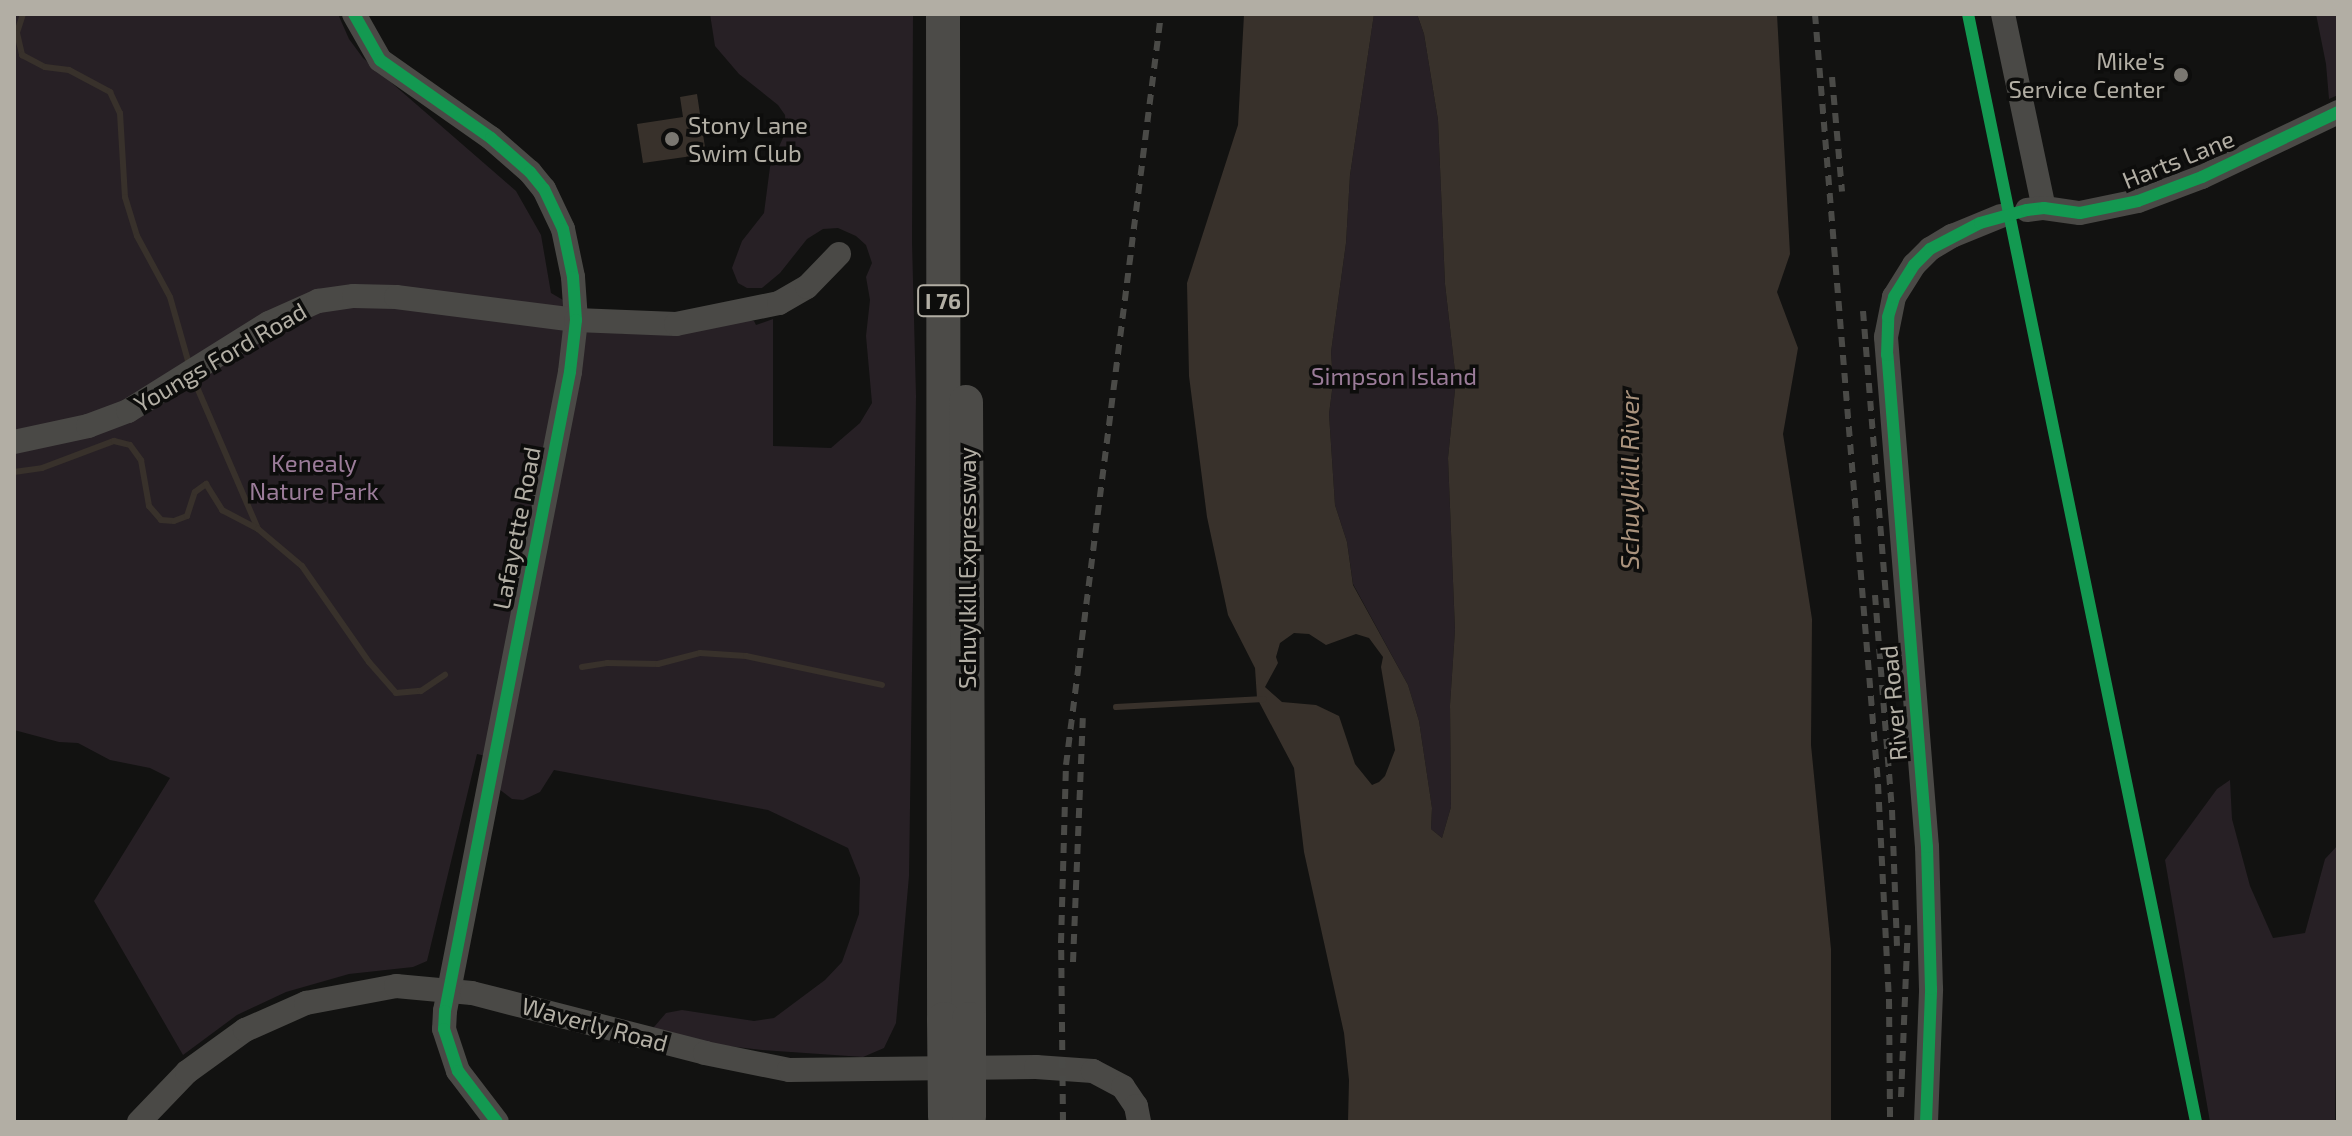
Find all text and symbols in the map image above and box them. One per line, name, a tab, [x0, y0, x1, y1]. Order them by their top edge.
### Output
place label: Mike's Service Center	[2008, 47, 2165, 103]
marker: Mike's Service Center	[2172, 66, 2190, 84]
place label: Stony Lane Swim Club	[688, 111, 808, 167]
street label: Harts Lane	[2118, 124, 2238, 194]
marker: Stony Lane Swim Club	[663, 130, 681, 148]
road number: I 76	[917, 283, 969, 319]
street label: Youngs Ford Road	[129, 296, 311, 418]
park label: Simpson Island	[1311, 362, 1477, 390]
water label: Schuylkill River	[1613, 390, 1645, 570]
street label: Lafayette Road	[486, 444, 546, 612]
street label: Schuylkill Expressway	[953, 447, 981, 689]
park label: Kenealy Nature Park	[249, 449, 379, 505]
street label: River Road	[1874, 644, 1912, 762]
street label: Waverly Road	[519, 991, 671, 1057]

